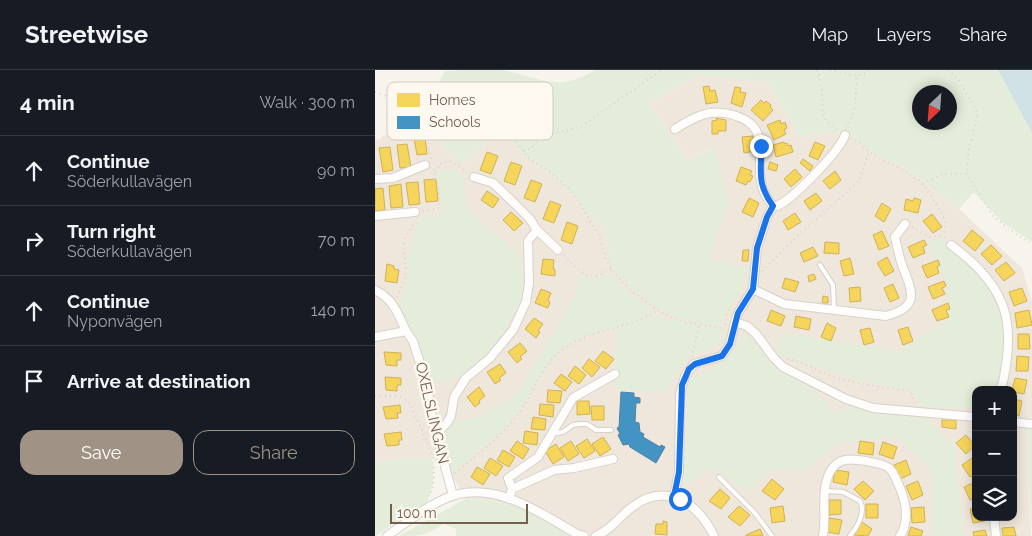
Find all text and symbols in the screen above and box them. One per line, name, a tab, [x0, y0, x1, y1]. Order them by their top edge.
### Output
text: Streetwise	[25, 20, 148, 49]
text: Map	[812, 24, 848, 45]
text: Layers	[876, 24, 931, 45]
text: Share	[959, 24, 1007, 45]
legend	[387, 82, 553, 140]
north arrow	[912, 85, 957, 130]
text: 4 min	[20, 90, 75, 115]
text: Homes	[429, 92, 476, 108]
text: Walk · 300 m	[259, 93, 355, 112]
text: Schools	[429, 114, 481, 130]
route end	[750, 135, 773, 158]
text: Continue	[67, 150, 150, 172]
icon: ahead	[20, 157, 48, 185]
text: 90 m	[317, 161, 355, 180]
text: Söderkullavägen	[67, 172, 192, 191]
text: Turn right	[67, 220, 156, 242]
icon: right	[20, 227, 48, 255]
text: 70 m	[318, 231, 355, 250]
text: Söderkullavägen	[67, 242, 192, 261]
text: Continue	[67, 290, 150, 312]
icon: ahead	[20, 297, 48, 325]
text: 140 m	[311, 301, 355, 320]
text: Nyponvägen	[67, 312, 162, 331]
street label: OXELSLINGAN	[412, 360, 452, 466]
icon: arrive	[20, 367, 48, 395]
text: Arrive at destination	[67, 370, 251, 392]
map controls	[972, 386, 1017, 521]
button: +	[972, 386, 1017, 431]
button: Save	[20, 430, 183, 475]
button: Share	[193, 430, 355, 475]
button: −	[972, 431, 1017, 476]
button: layers	[972, 476, 1017, 521]
route start	[669, 488, 692, 511]
scale bar	[390, 501, 527, 524]
text: 100 m	[397, 505, 437, 521]

